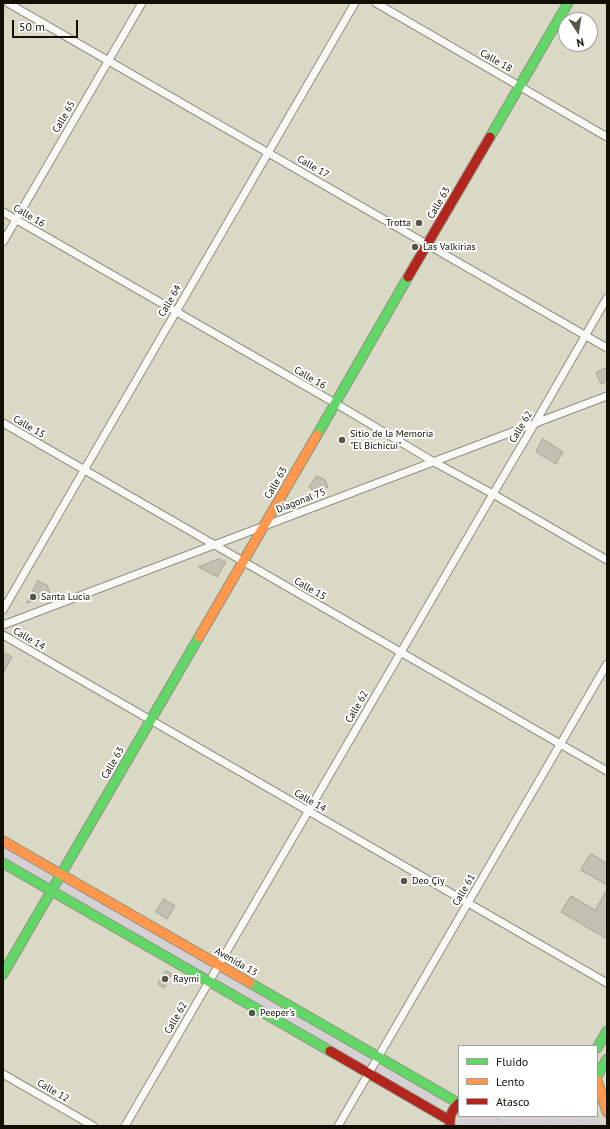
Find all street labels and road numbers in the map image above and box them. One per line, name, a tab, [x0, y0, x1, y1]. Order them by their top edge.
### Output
street label: Calle 18	[478, 47, 514, 75]
street label: Calle 65	[50, 99, 78, 135]
street label: Calle 17	[295, 153, 331, 181]
street label: Calle 63	[425, 185, 453, 221]
street label: Calle 16	[11, 202, 47, 230]
street label: Calle 64	[156, 283, 184, 319]
street label: Calle 16	[292, 364, 328, 392]
street label: Calle 62	[507, 409, 535, 445]
street label: Calle 15	[11, 413, 47, 441]
street label: Calle 63	[262, 465, 290, 501]
street label: Diagonal 75	[275, 486, 327, 516]
street label: Calle 15	[292, 575, 328, 603]
street label: Calle 14	[11, 625, 47, 653]
street label: Calle 62	[343, 689, 371, 725]
street label: Calle 63	[99, 745, 127, 781]
street label: Calle 14	[292, 787, 328, 815]
street label: Calle 61	[450, 872, 478, 908]
street label: Avenida 13	[212, 945, 260, 979]
street label: Calle 62	[162, 1000, 190, 1036]
street label: Calle 12	[35, 1077, 71, 1105]

